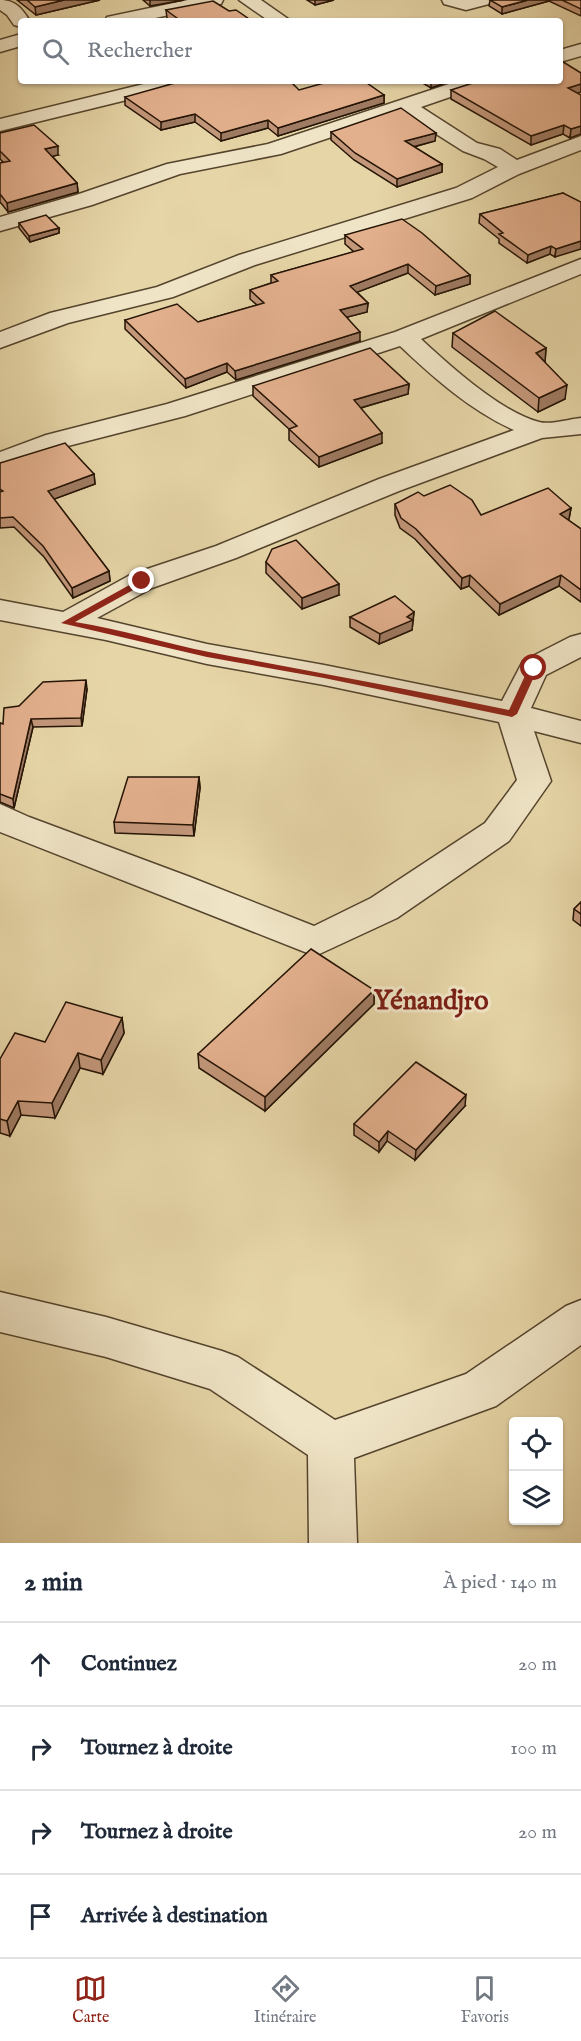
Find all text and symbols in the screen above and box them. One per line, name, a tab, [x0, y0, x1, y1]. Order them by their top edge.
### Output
search box	[18, 18, 563, 84]
icon: search	[39, 35, 72, 68]
text: Rechercher	[87, 37, 192, 65]
route end	[128, 567, 154, 593]
route start	[520, 654, 546, 680]
district label: Yénandjro	[374, 985, 489, 1019]
map controls	[509, 1417, 563, 1525]
button: locate	[509, 1417, 563, 1471]
button: layers	[509, 1471, 563, 1525]
text: 2 min	[24, 1566, 83, 1599]
text: À pied · 140 m	[443, 1570, 557, 1595]
icon: ahead	[24, 1648, 57, 1681]
text: Continuez	[81, 1650, 177, 1678]
text: 20 m	[518, 1652, 557, 1677]
icon: right	[24, 1732, 57, 1765]
text: Tournez à droite	[81, 1734, 232, 1762]
text: 100 m	[510, 1736, 557, 1761]
icon: right	[24, 1816, 57, 1849]
text: Tournez à droite	[81, 1818, 232, 1846]
text: 20 m	[518, 1820, 557, 1845]
icon: arrive	[24, 1900, 57, 1933]
text: Arrivée à destination	[81, 1902, 268, 1930]
tab: Carte	[72, 1972, 109, 2028]
tab: Itinéraire	[254, 1972, 316, 2028]
tab: Favoris	[461, 1972, 509, 2028]

